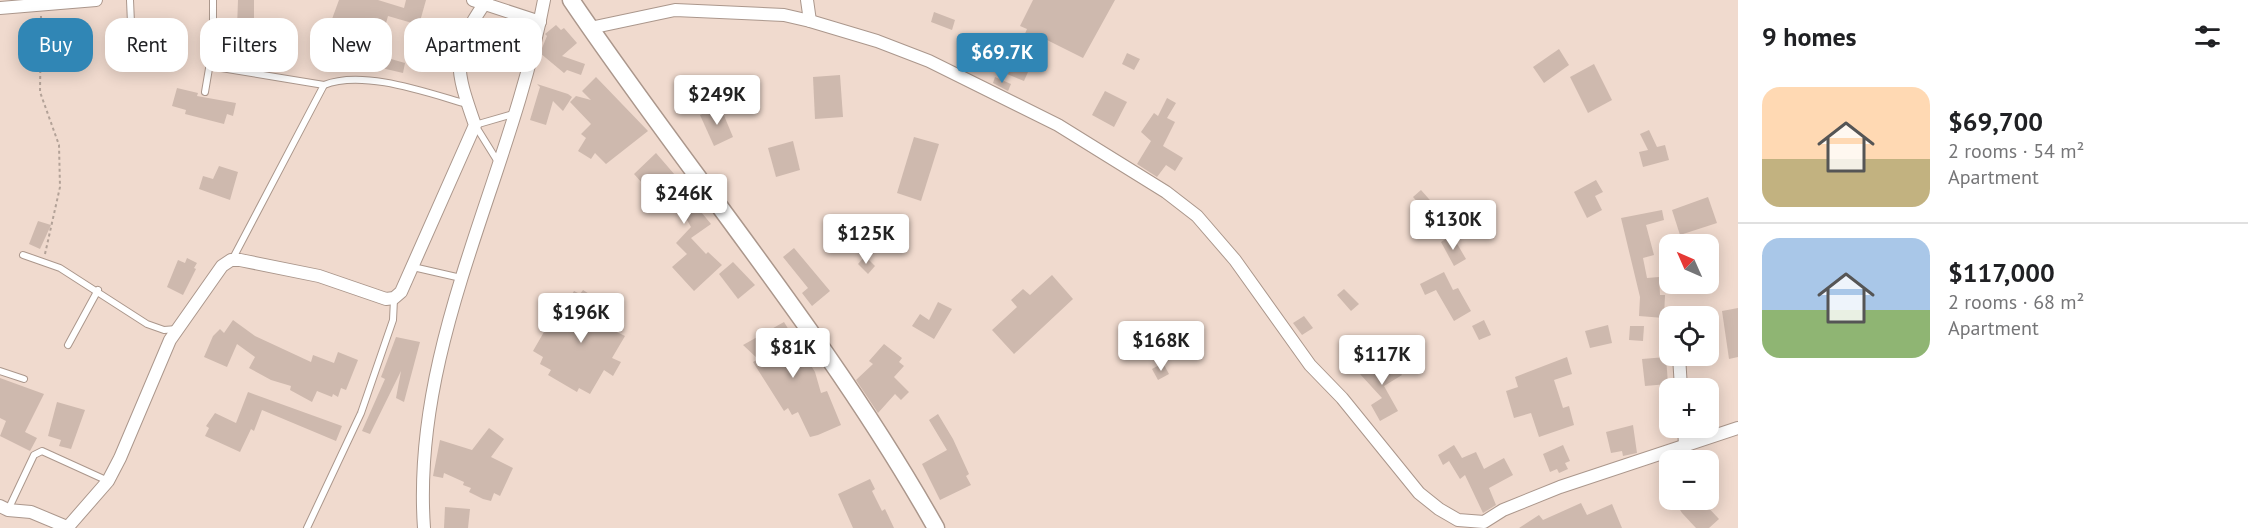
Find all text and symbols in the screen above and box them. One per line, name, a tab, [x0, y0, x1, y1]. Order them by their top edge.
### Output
chip: Buy	[18, 18, 93, 72]
chip: Rent	[105, 18, 188, 72]
chip: Filters	[200, 18, 298, 72]
chip: New	[310, 18, 392, 72]
chip: Apartment	[404, 18, 542, 72]
text: 9 homes	[1762, 20, 1857, 53]
icon: filters	[2191, 20, 2224, 53]
pin: $69.7K	[953, 33, 1051, 84]
text: $69.7K	[971, 39, 1033, 65]
pin: $249K	[675, 75, 759, 126]
text: $249K	[688, 81, 746, 107]
text: $69,700	[1948, 105, 2043, 138]
icon: home	[1810, 111, 1882, 183]
text: 2 rooms · 54 m²	[1948, 138, 2084, 164]
text: Apartment	[1948, 164, 2039, 190]
pin: $246K	[642, 174, 726, 225]
text: $246K	[655, 180, 713, 206]
pin: $130K	[1411, 200, 1495, 251]
text: $130K	[1424, 206, 1482, 232]
pin: $125K	[824, 214, 908, 265]
text: $125K	[837, 220, 895, 246]
north arrow	[1659, 234, 1719, 294]
map controls	[1659, 234, 1719, 510]
text: $117,000	[1948, 256, 2055, 289]
icon: home	[1810, 262, 1882, 334]
text: 2 rooms · 68 m²	[1948, 289, 2084, 315]
pin: $196K	[539, 293, 623, 344]
text: $196K	[552, 299, 610, 325]
button: locate	[1659, 306, 1719, 366]
text: Apartment	[1948, 315, 2039, 341]
pin: $168K	[1119, 321, 1203, 372]
text: $168K	[1132, 327, 1190, 353]
pin: $81K	[757, 328, 829, 379]
text: $81K	[770, 334, 816, 360]
pin: $117K	[1340, 335, 1424, 386]
text: $117K	[1353, 341, 1411, 367]
button: +	[1659, 378, 1719, 438]
button: −	[1659, 450, 1719, 510]

